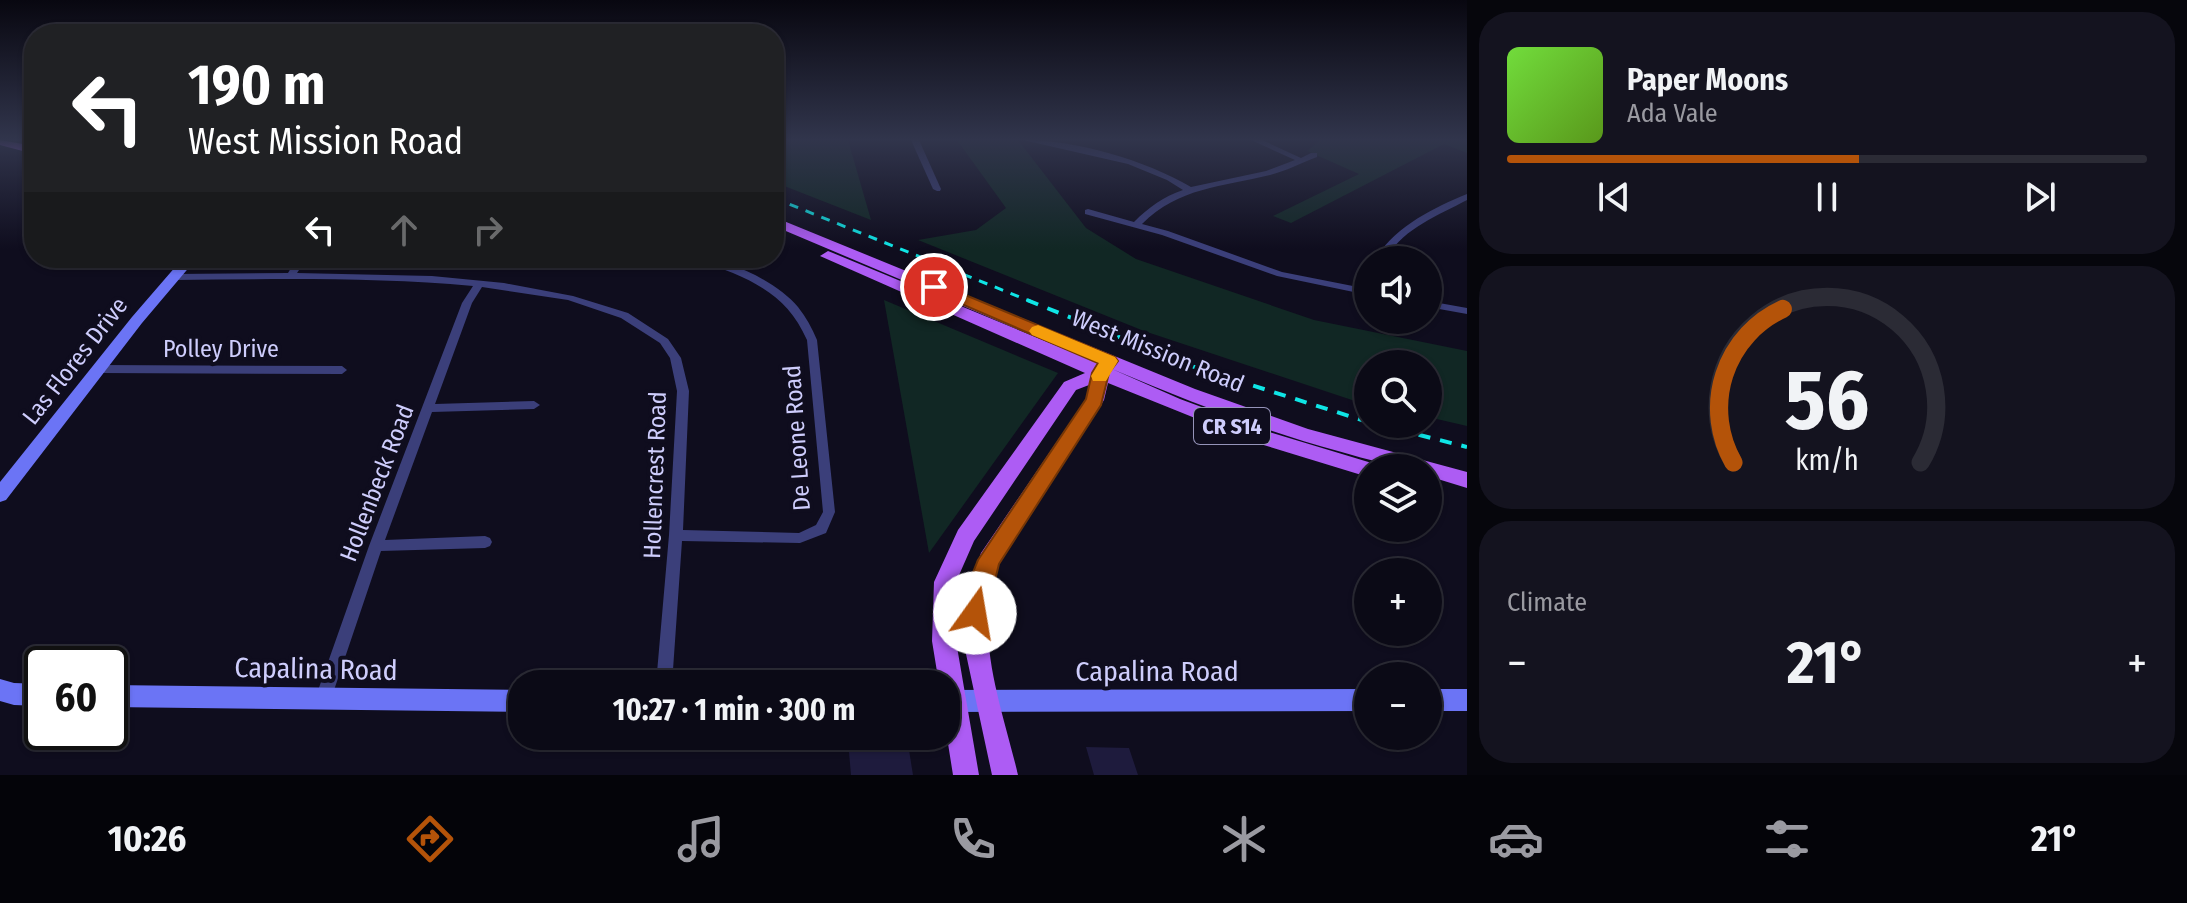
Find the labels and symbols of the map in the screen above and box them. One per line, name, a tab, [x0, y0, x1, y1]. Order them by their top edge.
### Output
pin	[900, 253, 968, 321]
street label: Las Flores Drive	[17, 292, 133, 430]
street label: West Mission Road	[1068, 304, 1248, 398]
street label: Polley Drive	[163, 335, 279, 363]
street label: De Leone Road	[778, 364, 816, 512]
street label: Hollencrest Road	[638, 391, 672, 559]
street label: Hollenbeck Road	[334, 401, 420, 565]
road number: CR S14	[1194, 408, 1270, 444]
position arrow	[933, 571, 1017, 655]
speed limit sign: 60	[24, 646, 128, 750]
street label: Capalina Road	[234, 651, 398, 687]
street label: Capalina Road	[1075, 655, 1239, 688]

